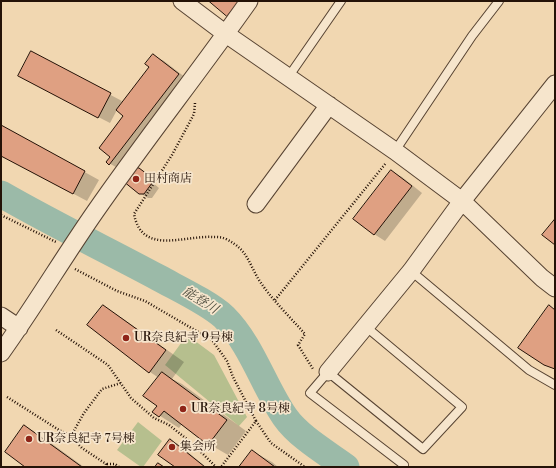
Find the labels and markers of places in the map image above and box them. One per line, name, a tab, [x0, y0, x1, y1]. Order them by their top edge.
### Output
place label: 田村商店	[144, 172, 192, 186]
marker: 田村商店	[131, 174, 141, 184]
place label: UR奈良紀寺 9号棟	[134, 331, 233, 345]
marker: UR奈良紀寺 9号棟	[121, 333, 131, 343]
place label: UR奈良紀寺 8号棟	[191, 402, 290, 416]
marker: UR奈良紀寺 8号棟	[178, 404, 188, 414]
place label: UR奈良紀寺 7号棟	[37, 432, 135, 446]
marker: UR奈良紀寺 7号棟	[24, 434, 34, 444]
place label: 集会所	[180, 440, 216, 454]
marker: 集会所	[167, 442, 177, 452]

